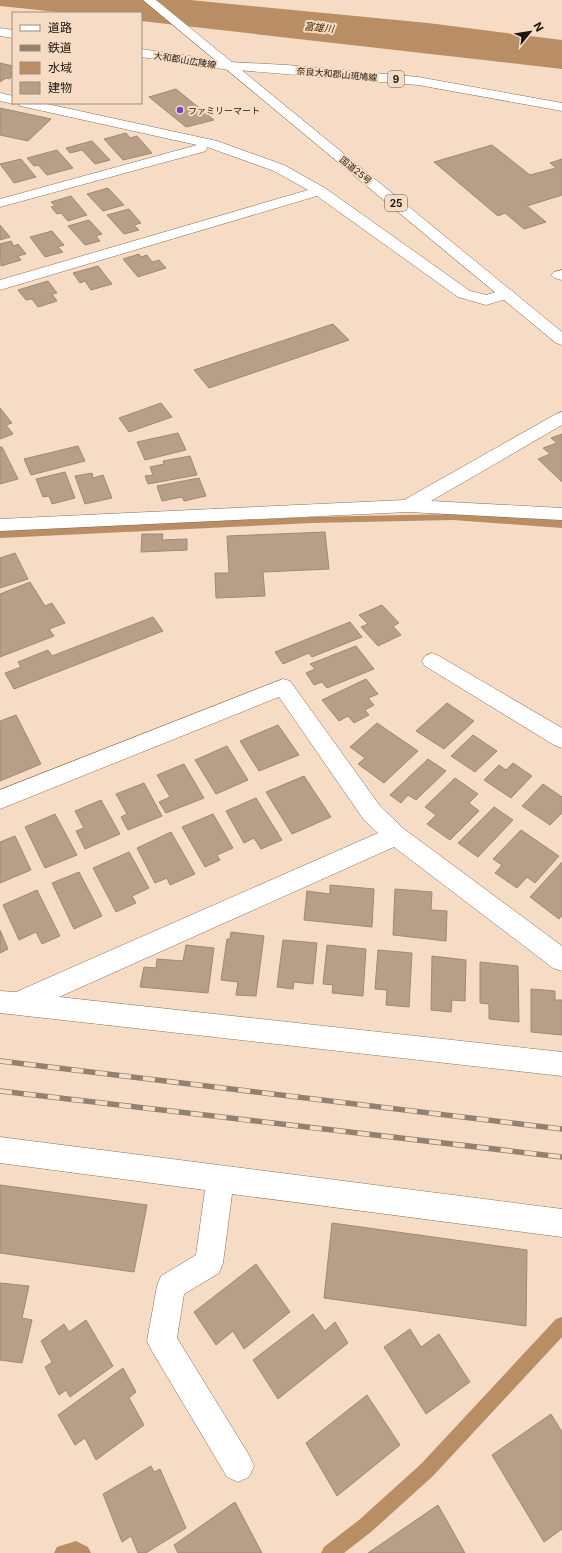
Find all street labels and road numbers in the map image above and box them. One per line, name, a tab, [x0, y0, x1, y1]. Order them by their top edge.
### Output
street label: 大和郡山広陵線	[153, 50, 218, 71]
street label: 奈良大和郡山斑鳩線	[296, 65, 379, 83]
road number: 9	[388, 71, 404, 87]
street label: 国道25号	[338, 154, 374, 186]
road number: 25	[385, 195, 407, 211]

